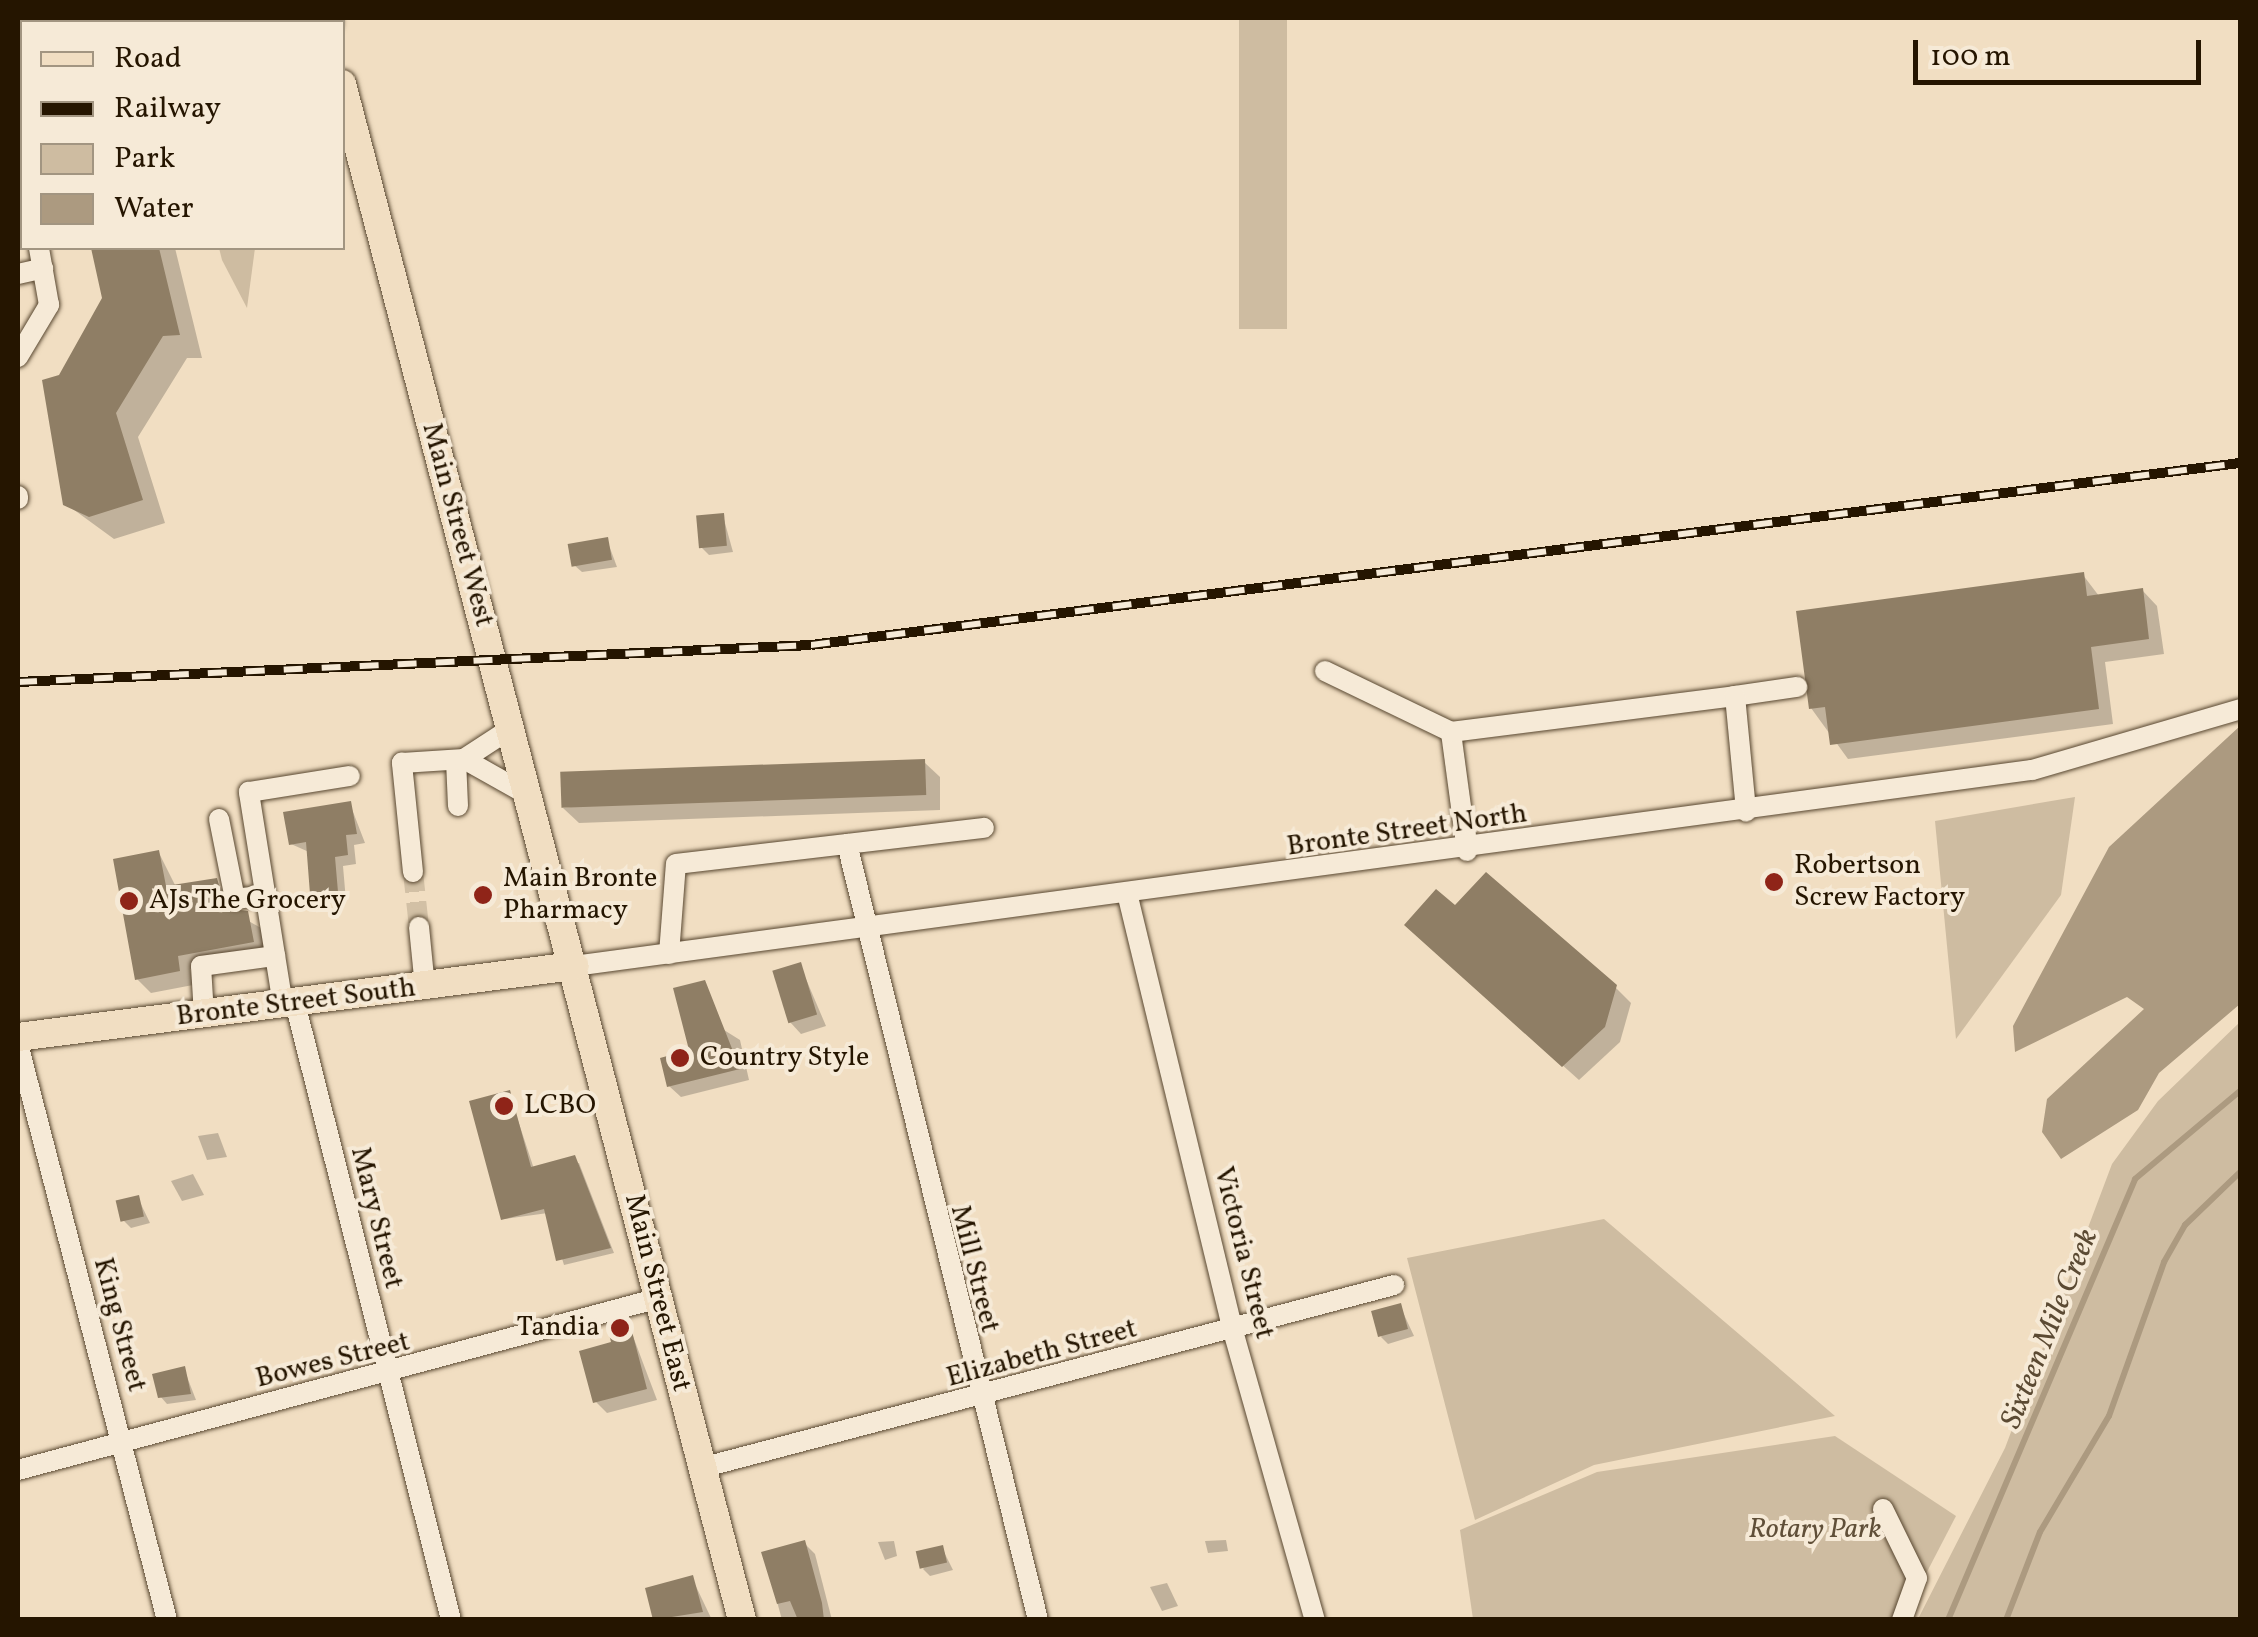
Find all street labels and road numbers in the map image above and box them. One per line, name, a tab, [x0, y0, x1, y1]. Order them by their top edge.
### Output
street label: Main Street West	[414, 419, 500, 631]
street label: Bronte Street North	[1285, 798, 1529, 864]
street label: Bronte Street South	[174, 972, 418, 1034]
street label: Mary Street	[342, 1143, 410, 1293]
street label: Victoria Street	[1205, 1163, 1281, 1343]
street label: Main Street East	[616, 1191, 698, 1395]
street label: Mill Street	[942, 1202, 1006, 1336]
street label: King Street	[85, 1254, 153, 1396]
street label: Elizabeth Street	[943, 1312, 1141, 1396]
street label: Bowes Street	[252, 1326, 414, 1396]

